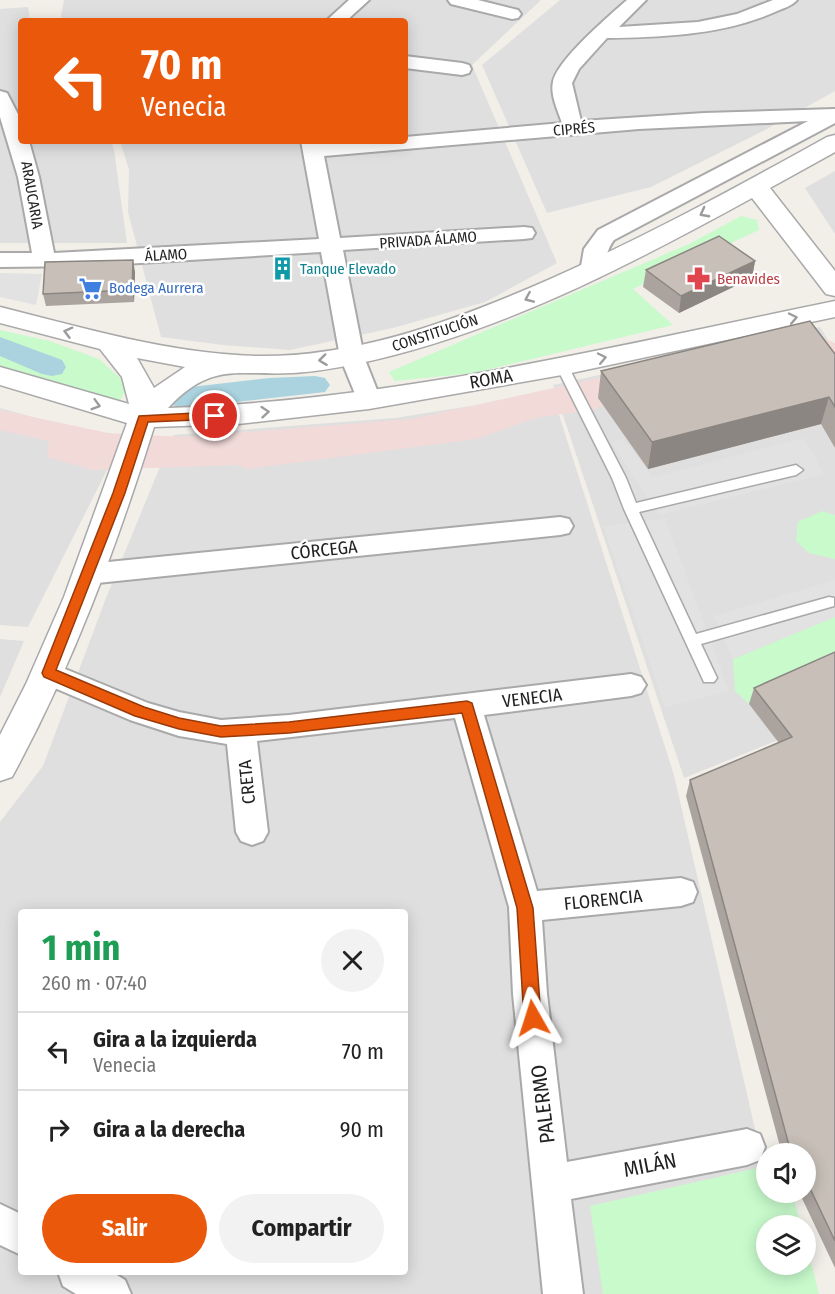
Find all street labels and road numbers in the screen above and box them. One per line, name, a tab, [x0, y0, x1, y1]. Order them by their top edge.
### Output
street label: CIPRÉS	[552, 118, 596, 140]
street label: ARAUCARIA	[17, 160, 47, 230]
street label: PRIVADA ÁLAMO	[379, 228, 477, 252]
street label: ÁLAMO	[144, 245, 188, 265]
street label: CONSTITUCIÓN	[390, 311, 480, 355]
street label: ROMA	[468, 364, 515, 394]
street label: CÓRCEGA	[290, 536, 359, 564]
street label: VENECIA	[501, 683, 564, 713]
street label: CRETA	[234, 758, 260, 805]
street label: FLORENCIA	[563, 885, 644, 915]
street label: PALERMO	[525, 1063, 561, 1145]
street label: MILÁN	[621, 1147, 679, 1183]

